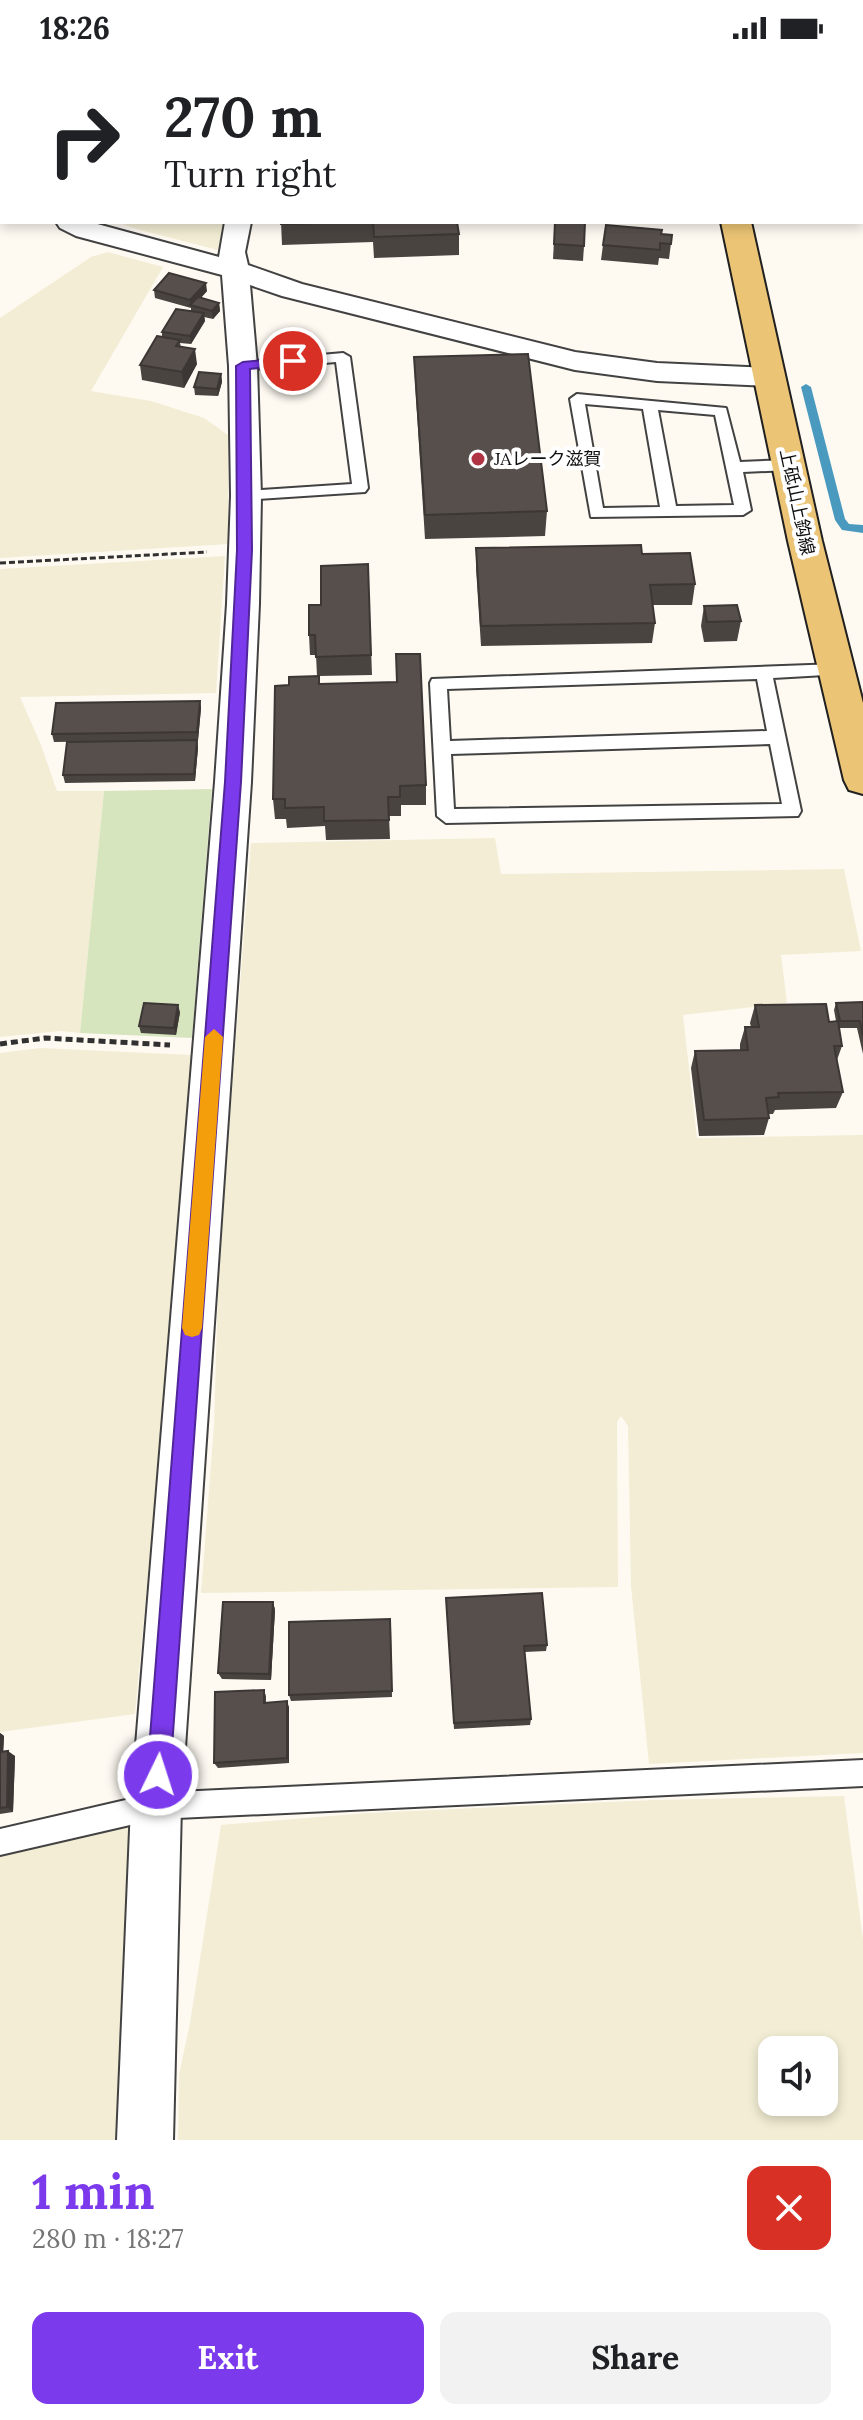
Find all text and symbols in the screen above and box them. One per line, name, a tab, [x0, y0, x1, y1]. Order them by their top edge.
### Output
text: 18:26	[40, 9, 110, 47]
text: 270 m	[164, 81, 322, 152]
icon: right	[32, 88, 136, 192]
text: Turn right	[164, 151, 337, 197]
pin	[259, 327, 327, 395]
icon: arrive	[271, 339, 315, 383]
place label: JAレーク滋賀	[493, 447, 601, 470]
street label: 上砥山上鈎線	[775, 447, 820, 557]
marker: JAレーク滋賀	[469, 450, 487, 468]
position arrow	[116, 1733, 200, 1817]
map controls	[758, 2036, 838, 2116]
button: sound	[758, 2036, 838, 2116]
text: 1 min	[32, 2161, 155, 2222]
button: close	[747, 2166, 831, 2250]
text: 280 m · 18:27	[32, 2222, 184, 2255]
button: Exit	[32, 2312, 424, 2404]
button: Share	[440, 2312, 831, 2404]

